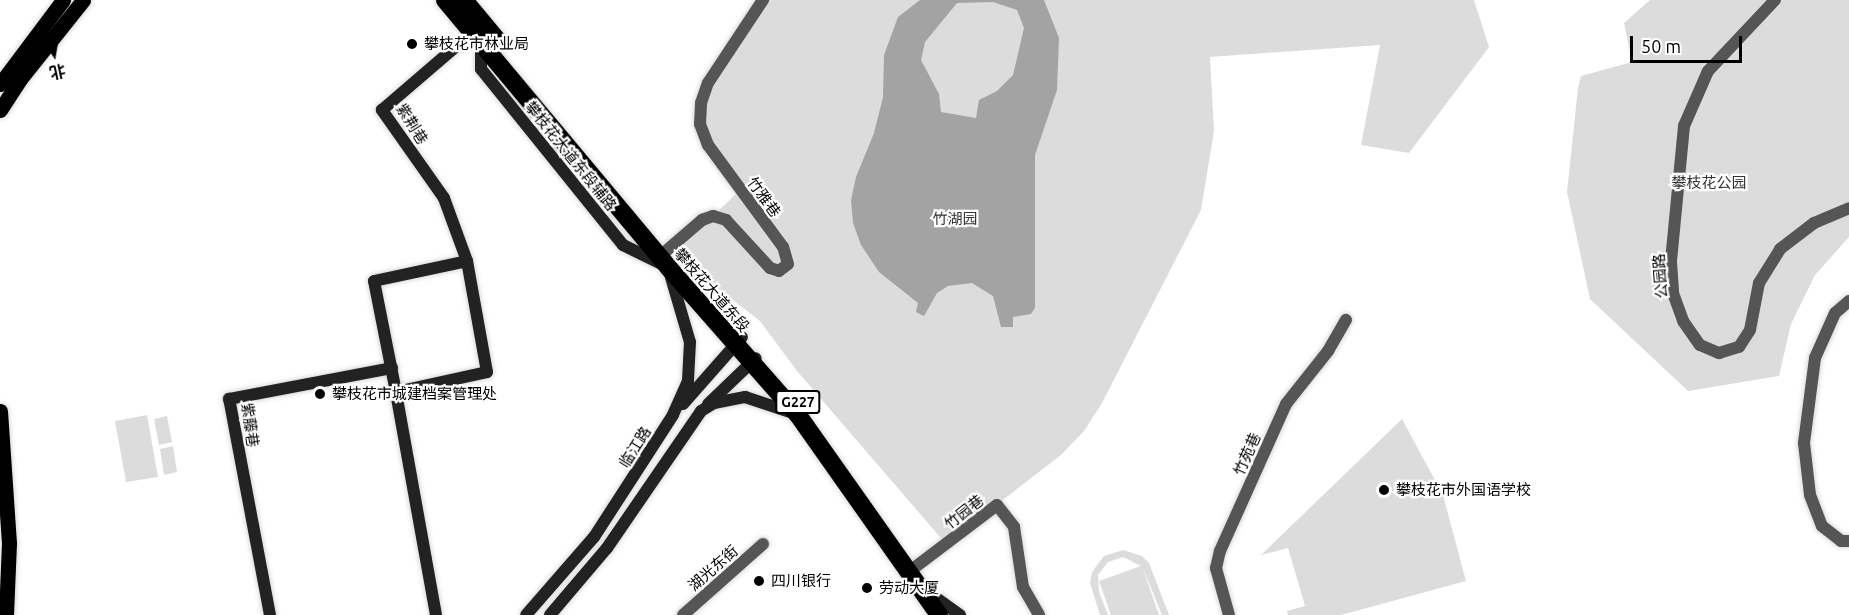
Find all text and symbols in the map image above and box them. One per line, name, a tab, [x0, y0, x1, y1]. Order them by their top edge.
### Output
north arrow	[24, 24, 84, 84]
scale bar	[1633, 24, 1746, 62]
place label: 攀枝花市林业局	[424, 35, 529, 53]
text: 50 m	[1641, 36, 1681, 56]
marker: 攀枝花市林业局	[405, 37, 419, 51]
text: 北	[48, 61, 67, 82]
street label: 攀枝花大道东段辅路	[522, 98, 620, 214]
street label: 紫荆巷	[392, 100, 432, 148]
street label: 竹雅巷	[743, 174, 785, 220]
park label: 攀枝花公园	[1672, 174, 1746, 192]
park label: 竹湖园	[933, 210, 977, 228]
street label: 攀枝花大道东段	[671, 244, 753, 336]
street label: 公园路	[1649, 253, 1671, 299]
place label: 攀枝花市城建档案管理处	[332, 385, 497, 403]
marker: 攀枝花市城建档案管理处	[313, 387, 327, 401]
road number: G227	[774, 391, 822, 413]
street label: 紫藤巷	[238, 401, 262, 449]
street label: 临江路	[615, 423, 655, 471]
street label: 竹苑巷	[1230, 430, 1264, 478]
place label: 攀枝花市外国语学校	[1396, 481, 1531, 499]
marker: 攀枝花市外国语学校	[1377, 483, 1391, 497]
street label: 竹园巷	[941, 491, 987, 533]
street label: 湖光东街	[684, 542, 742, 594]
place label: 四川银行	[771, 572, 831, 590]
marker: 四川银行	[752, 574, 766, 588]
place label: 劳动大厦	[879, 579, 939, 597]
marker: 劳动大厦	[860, 581, 874, 595]

